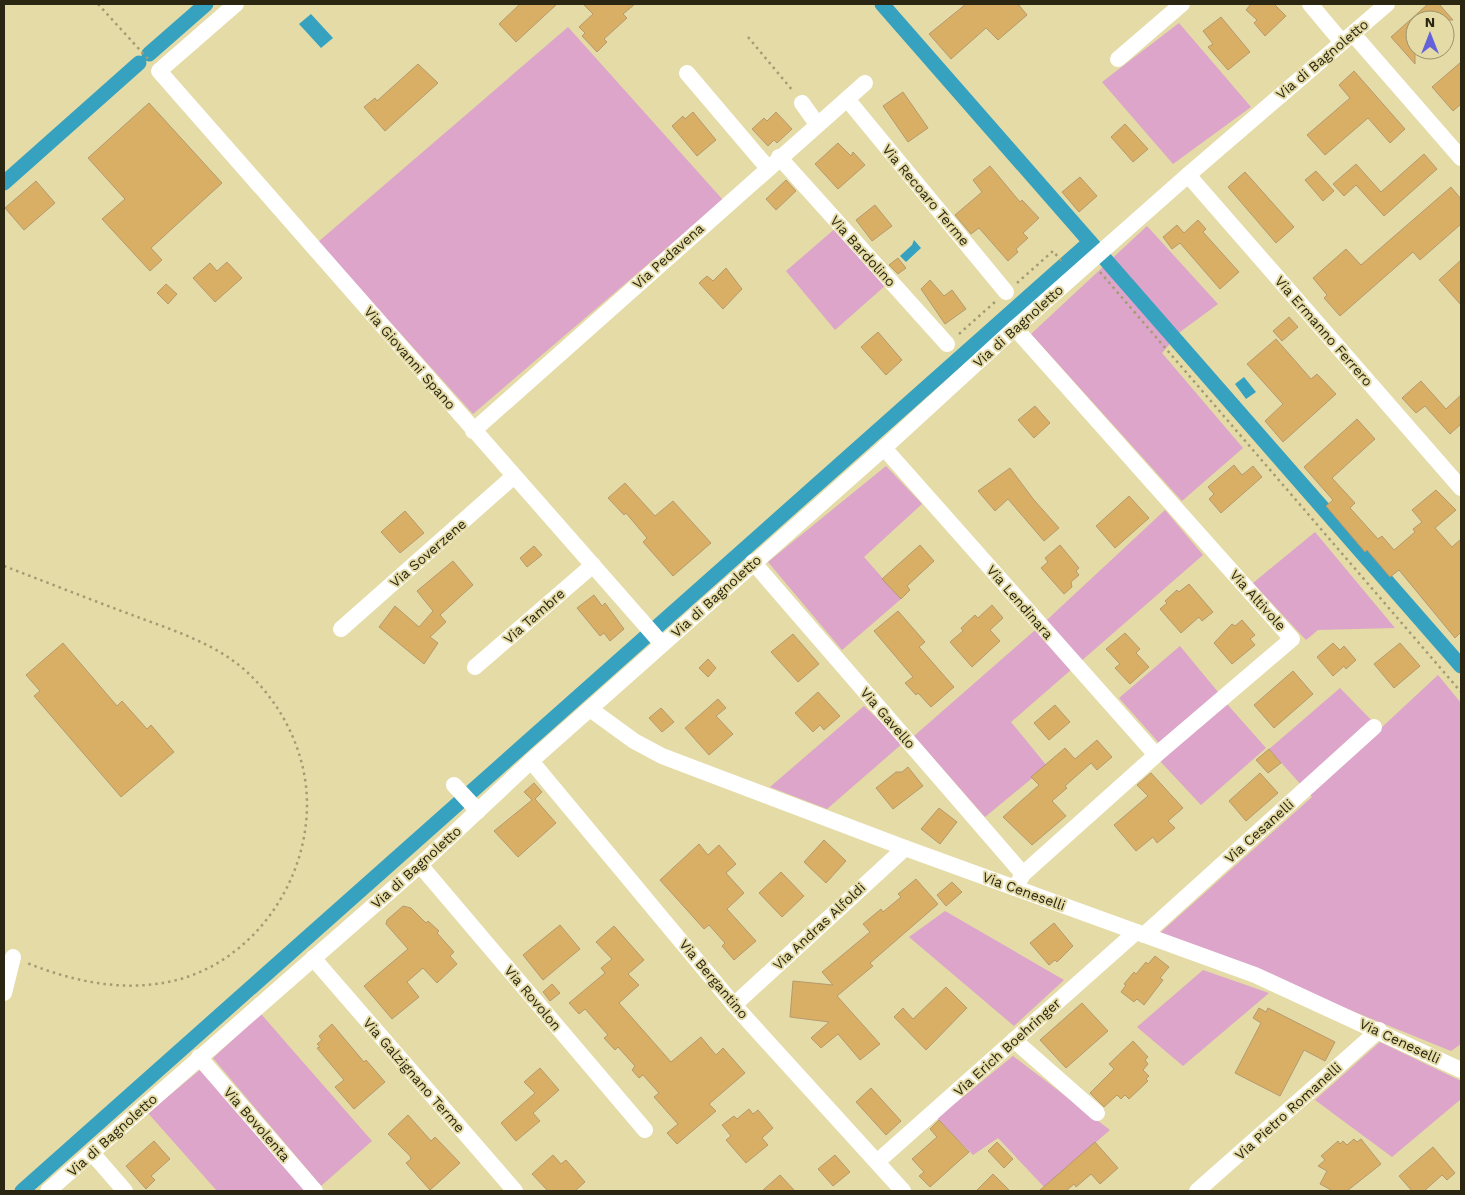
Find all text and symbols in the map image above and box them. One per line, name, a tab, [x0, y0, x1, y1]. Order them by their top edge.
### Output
north arrow	[1405, 10, 1455, 60]
text: N	[1425, 14, 1435, 30]
street label: Via di Bagnoletto	[1273, 16, 1371, 102]
street label: Via Recoaro Terme	[879, 141, 973, 249]
street label: Via Bardolino	[827, 212, 899, 290]
street label: Via Pedavena	[629, 220, 707, 292]
street label: Via Ermanno Ferrero	[1272, 273, 1376, 389]
street label: Via di Bagnoletto	[970, 281, 1066, 371]
street label: Via Giovanni Spano	[361, 303, 459, 413]
street label: Via Soverzene	[387, 516, 469, 590]
street label: Via di Bagnoletto	[668, 551, 764, 641]
street label: Via Lendinara	[984, 562, 1056, 642]
street label: Via Altivole	[1227, 567, 1289, 633]
street label: Via Tambre	[500, 585, 568, 647]
street label: Via Gavello	[857, 684, 919, 752]
street label: Via Cesanelli	[1221, 796, 1297, 866]
street label: Via di Bagnoletto	[368, 822, 464, 912]
street label: Via Ceneselli	[980, 869, 1068, 913]
street label: Via Andras Alfoldi	[770, 879, 868, 973]
street label: Via Bergantino	[676, 936, 752, 1022]
street label: Via Rovolon	[501, 962, 565, 1034]
street label: Via Erich Boehringer	[950, 995, 1064, 1099]
street label: Via Galzignano Terme	[360, 1015, 468, 1135]
street label: Via Ceneselli	[1357, 1015, 1443, 1067]
street label: Via Pietro Romanelli	[1232, 1059, 1344, 1163]
street label: Via Bovolenta	[220, 1084, 294, 1164]
street label: Via di Bagnoletto	[64, 1090, 160, 1180]

